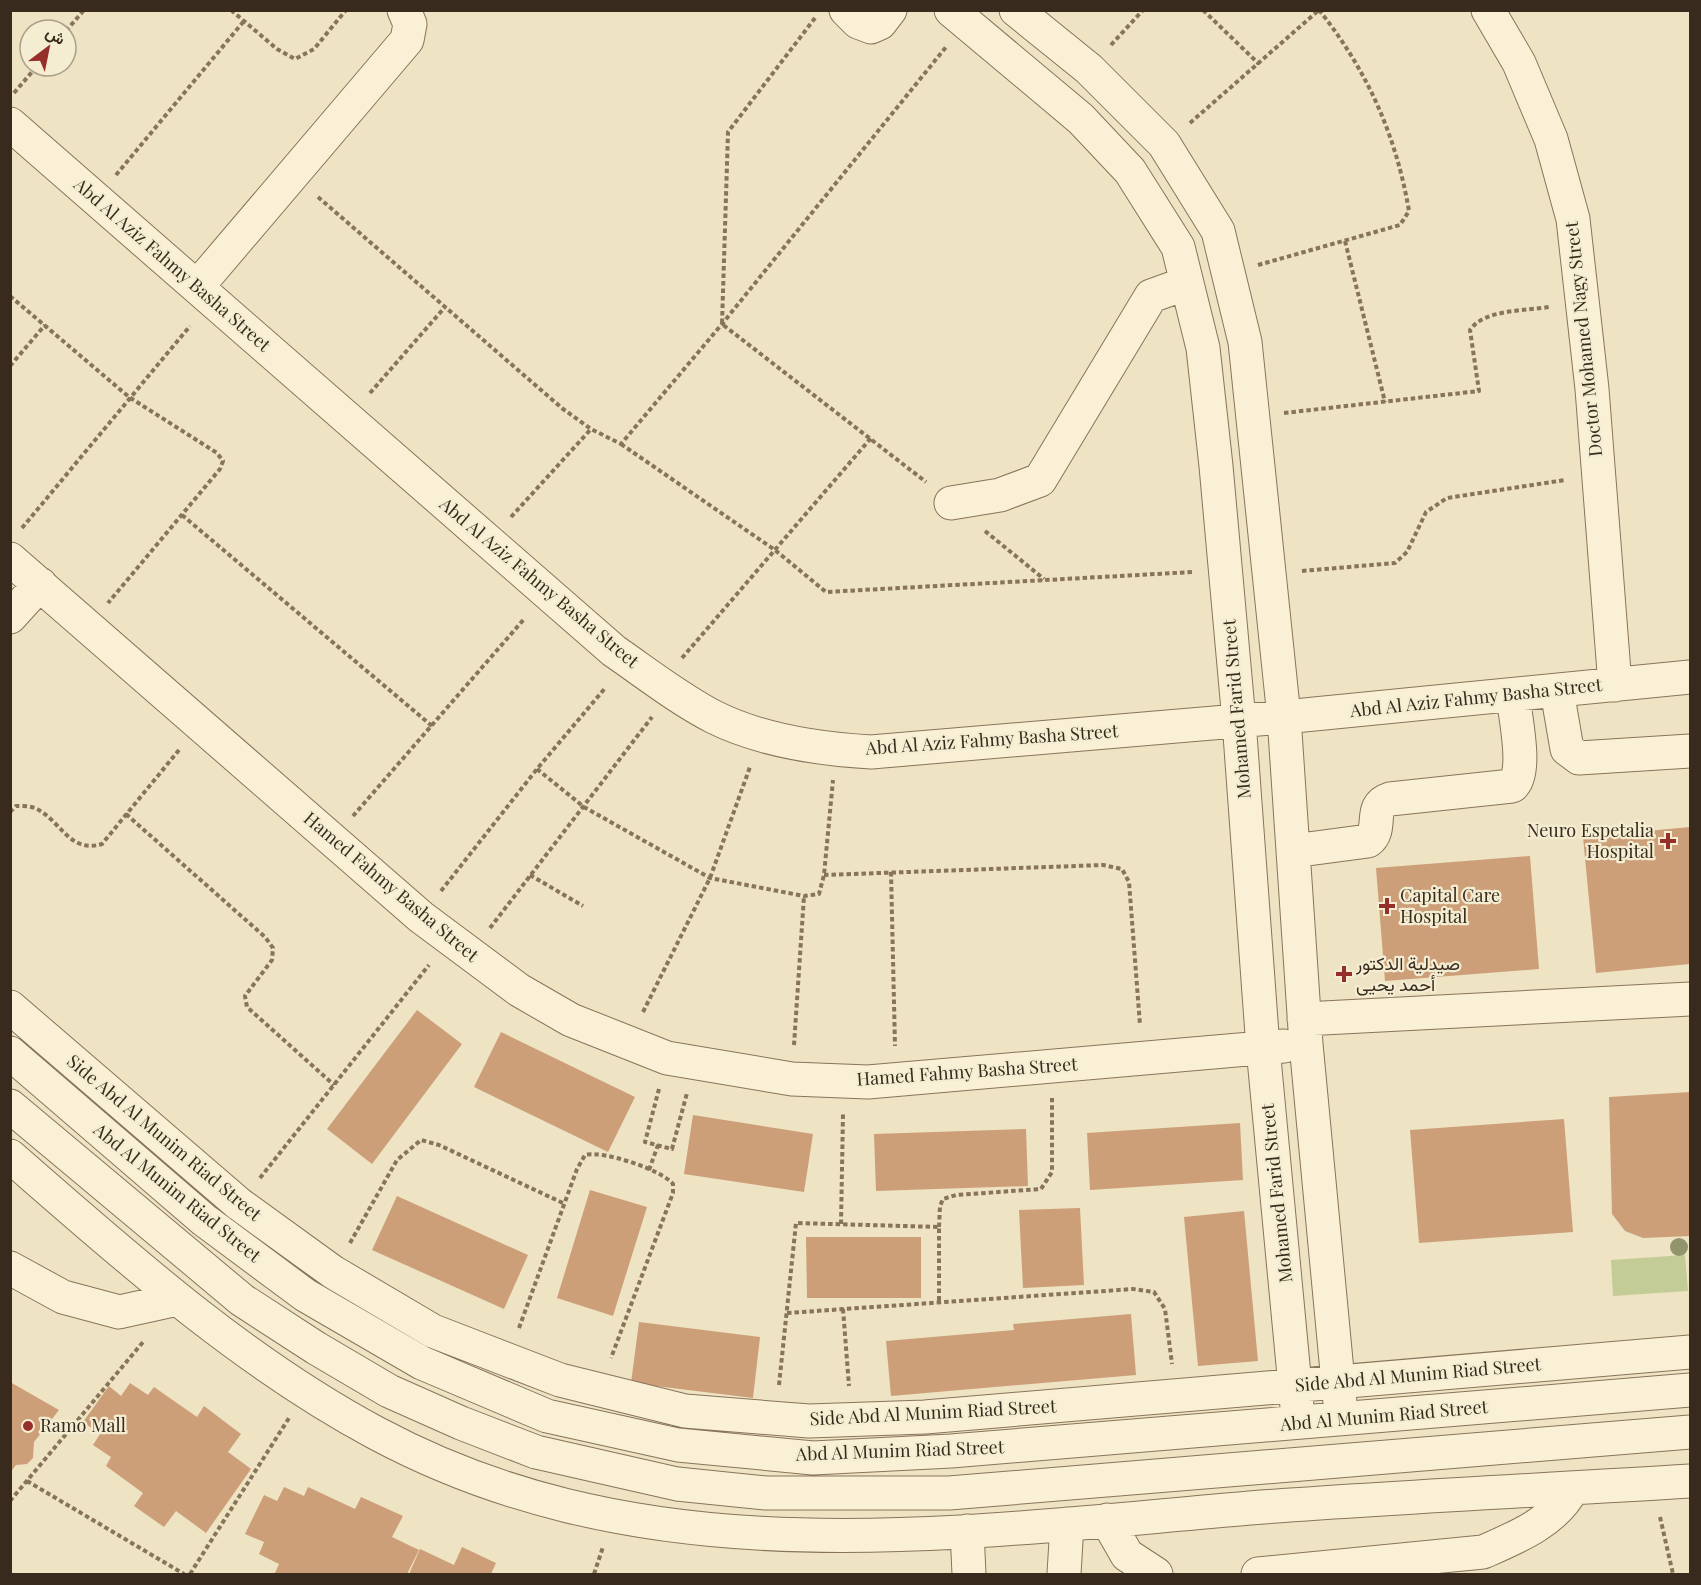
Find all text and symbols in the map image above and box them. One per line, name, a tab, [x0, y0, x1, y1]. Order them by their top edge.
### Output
north arrow	[18, 18, 78, 78]
text: ش	[42, 21, 70, 49]
street label: Abd Al Aziz Fahmy Basha Street	[68, 171, 277, 357]
street label: Doctor Mohamed Nagy Street	[1559, 220, 1607, 458]
street label: Abd Al Aziz Fahmy Basha Street	[434, 491, 645, 673]
street label: Mohamed Farid Street	[1216, 618, 1256, 800]
street label: Abd Al Aziz Fahmy Basha Street	[1348, 672, 1604, 722]
street label: Abd Al Aziz Fahmy Basha Street	[864, 718, 1120, 760]
street label: Hamed Fahmy Basha Street	[299, 806, 485, 967]
place label: Neuro Espetalia Hospital	[1527, 818, 1654, 863]
marker: Neuro Espetalia Hospital	[1659, 832, 1677, 850]
place label: Capital Care Hospital	[1400, 883, 1500, 928]
marker: Capital Care Hospital	[1378, 897, 1396, 915]
place label: صيدلية الدكتور أحمد يحيى	[1355, 951, 1460, 996]
marker: صيدلية الدكتور أحمد يحيى	[1337, 967, 1351, 981]
street label: Side Abd Al Munim Riad Street	[62, 1050, 266, 1226]
street label: Hamed Fahmy Basha Street	[856, 1051, 1079, 1091]
street label: Mohamed Farid Street	[1255, 1102, 1297, 1284]
street label: Abd Al Munim Riad Street	[89, 1119, 265, 1267]
street label: Side Abd Al Munim Riad Street	[1294, 1351, 1543, 1397]
street label: Side Abd Al Munim Riad Street	[809, 1394, 1057, 1430]
street label: Abd Al Munim Riad Street	[1278, 1394, 1489, 1436]
place label: Ramo Mall	[40, 1413, 126, 1437]
marker: Ramo Mall	[21, 1419, 35, 1433]
street label: Abd Al Munim Riad Street	[794, 1434, 1005, 1466]

